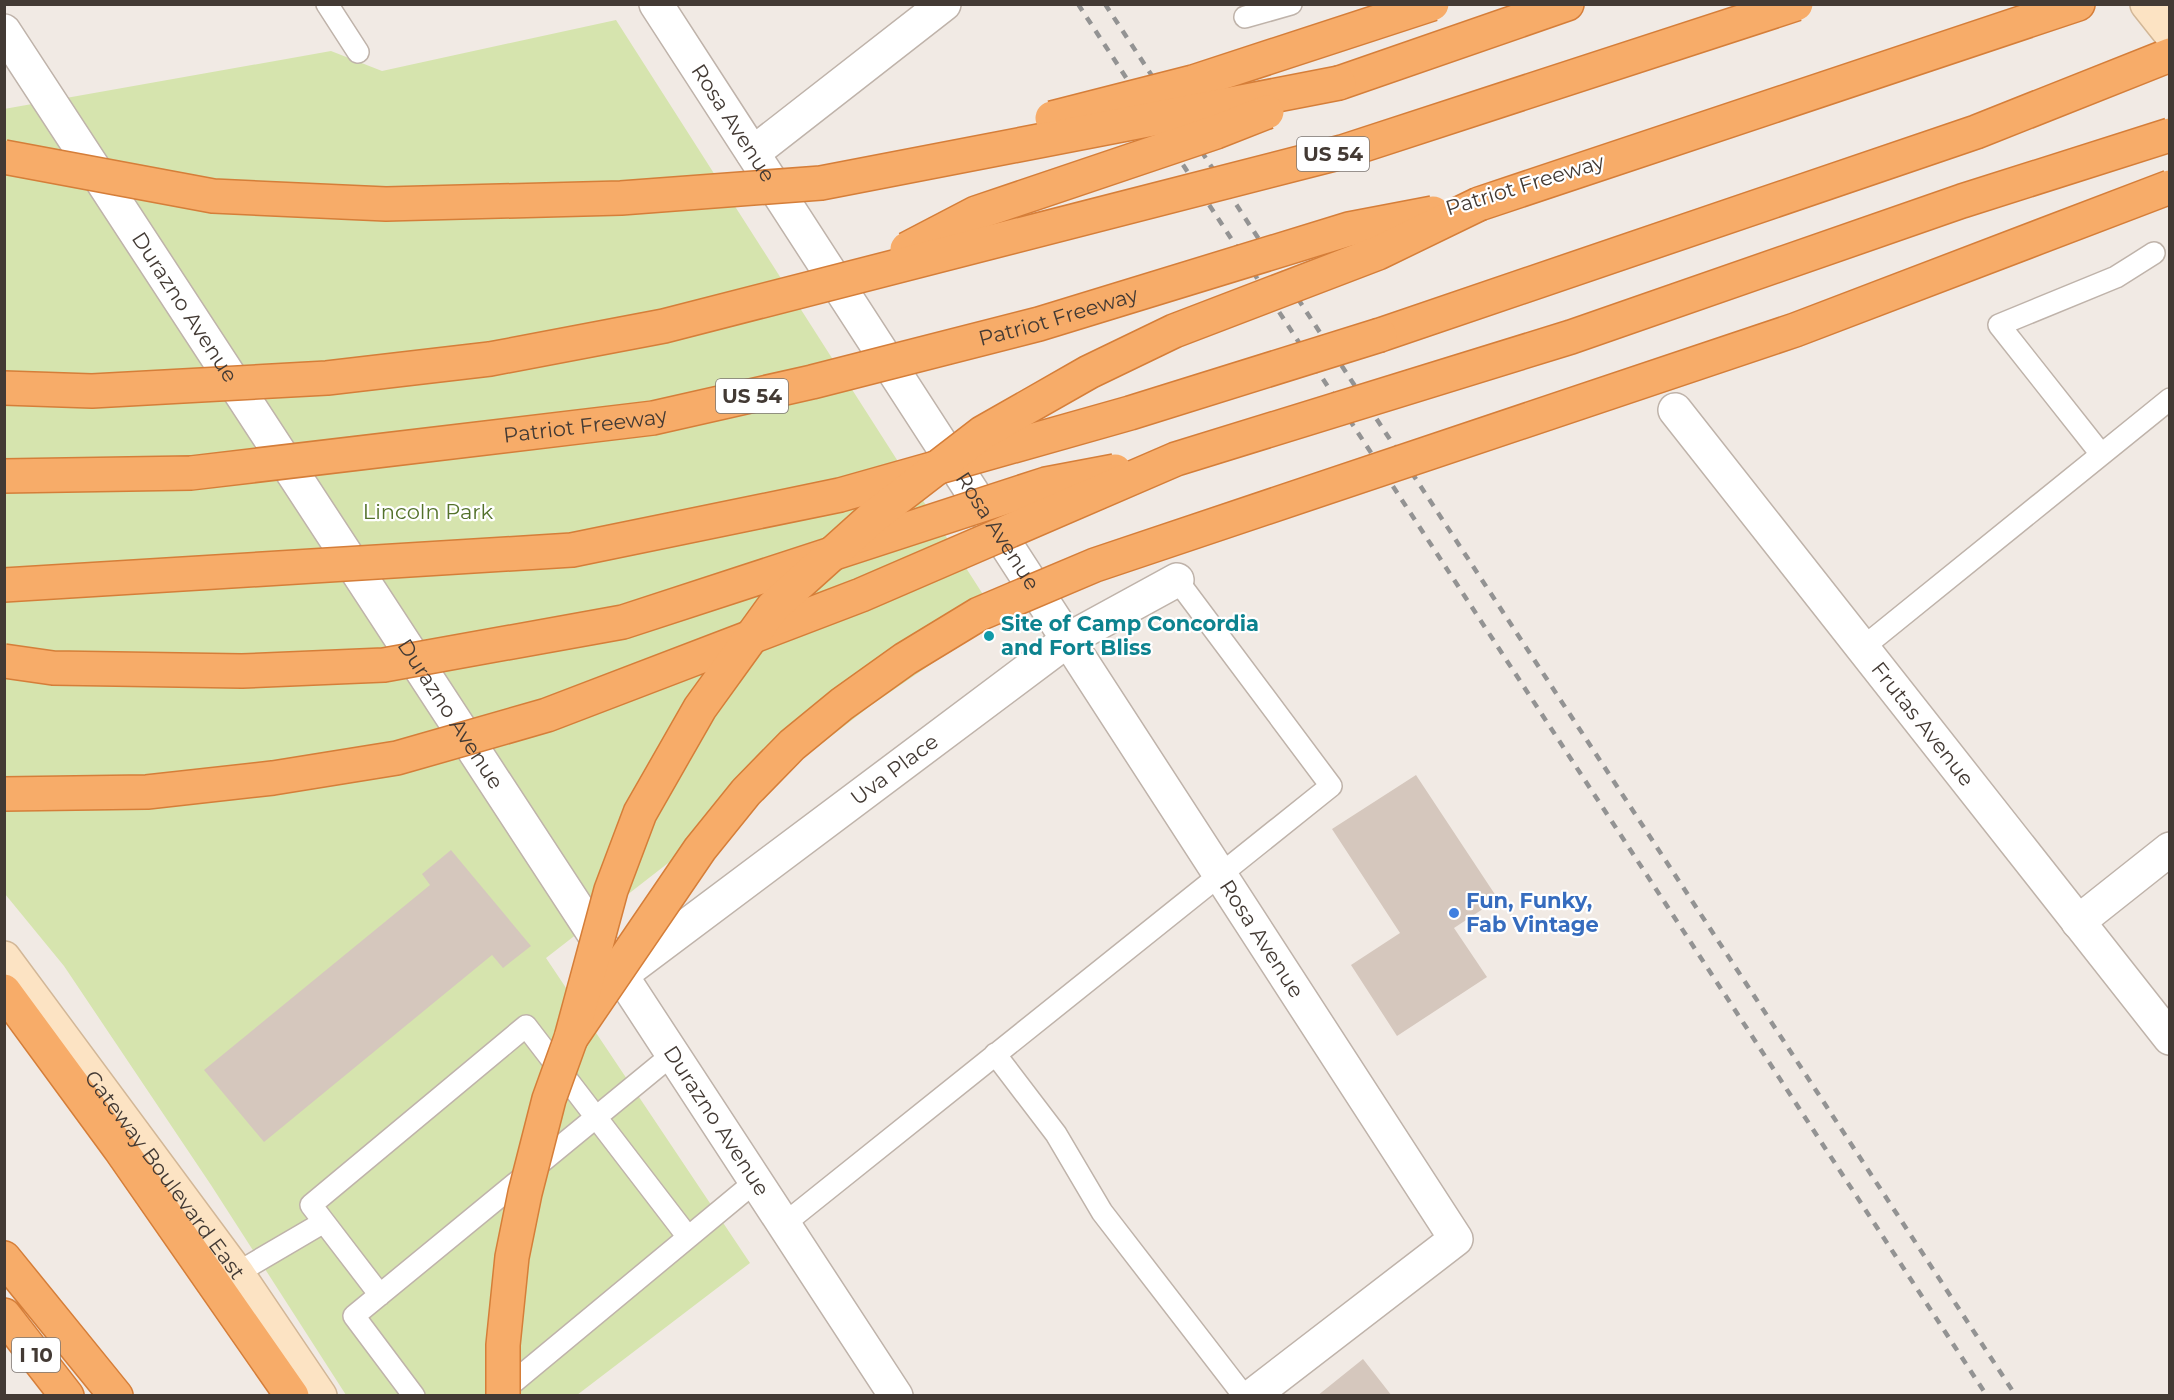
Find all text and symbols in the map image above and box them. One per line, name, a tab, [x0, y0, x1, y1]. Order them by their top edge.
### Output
street label: Rosa Avenue	[686, 59, 781, 187]
road number: US 54	[1297, 137, 1369, 171]
street label: Patriot Freeway	[1442, 148, 1608, 221]
street label: Durazno Avenue	[127, 227, 243, 387]
street label: Patriot Freeway	[976, 281, 1141, 351]
road number: US 54	[716, 379, 788, 413]
street label: Patriot Freeway	[502, 402, 670, 448]
street label: Rosa Avenue	[950, 467, 1045, 595]
park label: Lincoln Park	[363, 499, 494, 524]
place label: Site of Camp Concordia and Fort Bliss	[1001, 611, 1259, 660]
marker: Site of Camp Concordia and Fort Bliss	[982, 629, 996, 643]
street label: Durazno Avenue	[393, 634, 509, 794]
street label: Frutas Avenue	[1866, 657, 1980, 791]
street label: Uva Place	[846, 729, 943, 810]
street label: Rosa Avenue	[1215, 875, 1309, 1002]
place label: Fun, Funky, Fab Vintage	[1466, 888, 1599, 937]
marker: Fun, Funky, Fab Vintage	[1447, 906, 1461, 920]
street label: Durazno Avenue	[658, 1041, 775, 1200]
street label: Gateway Boulevard East	[79, 1065, 251, 1284]
road number: I 10	[12, 1338, 60, 1372]

